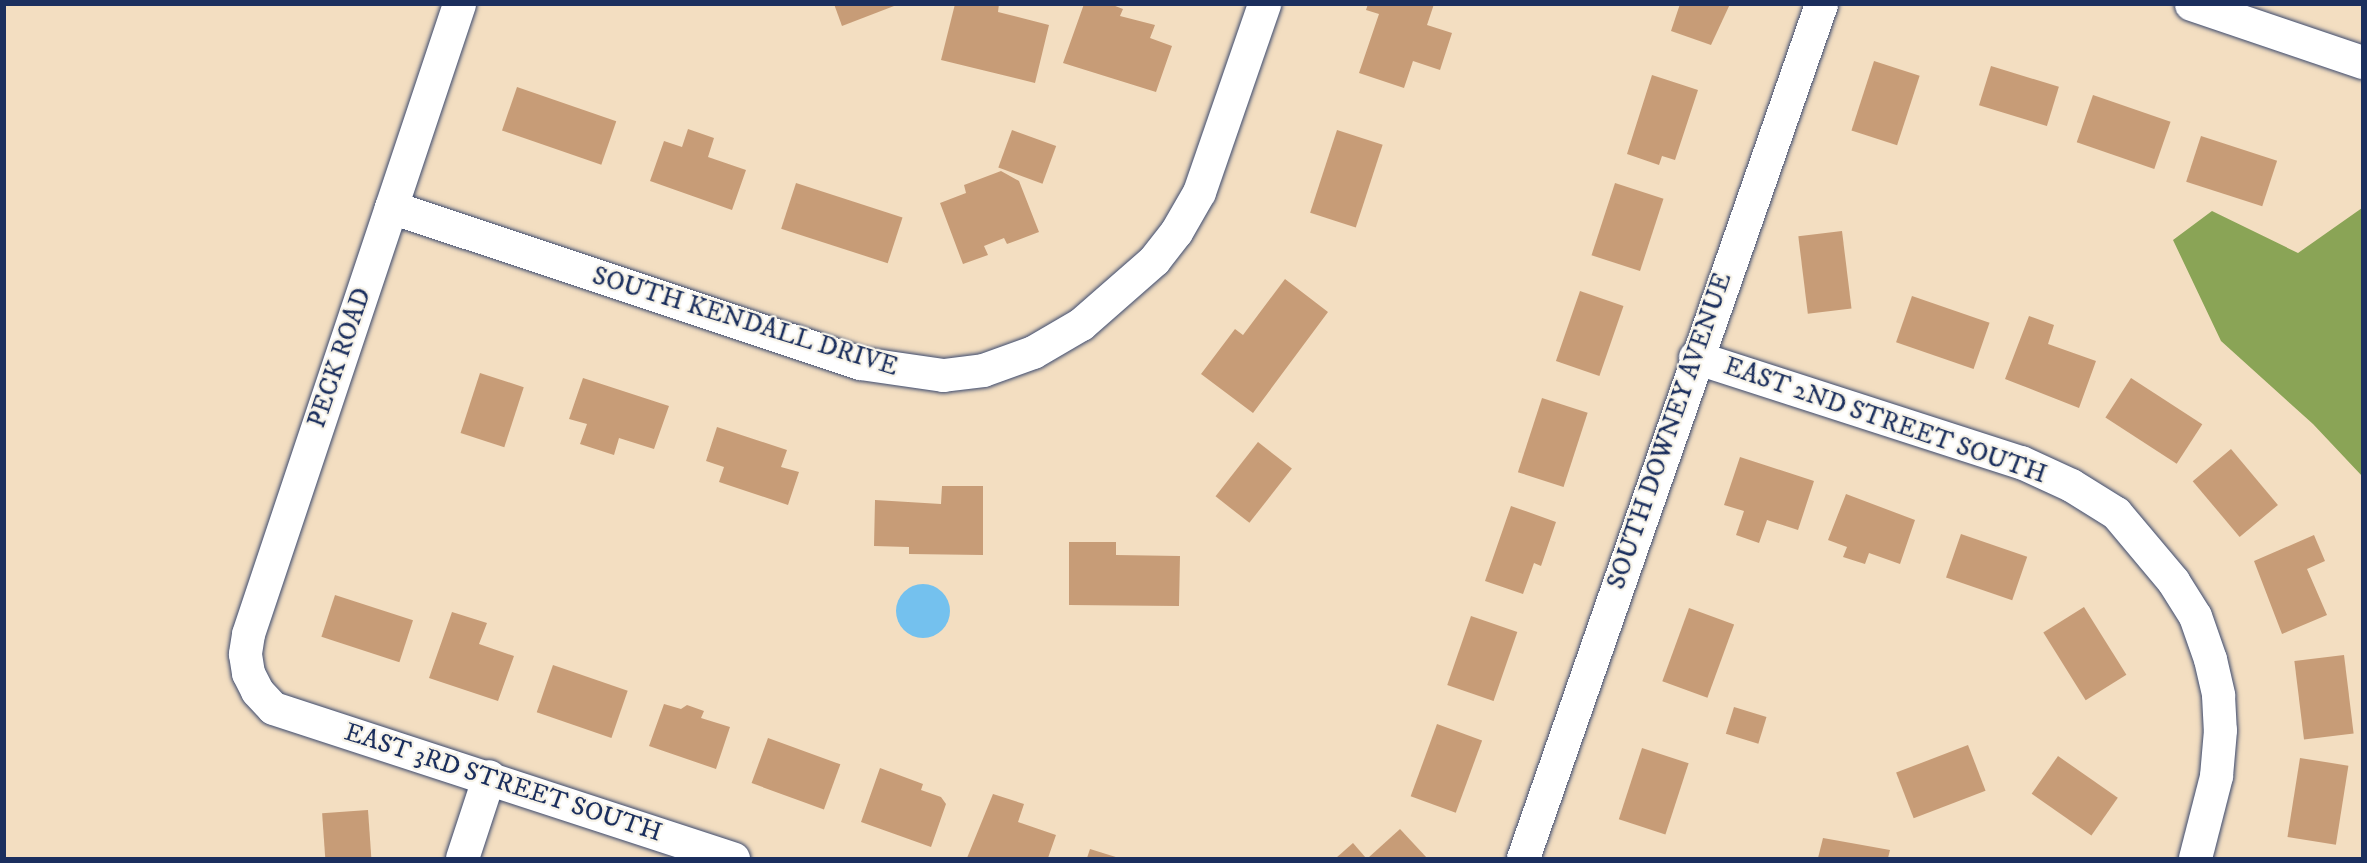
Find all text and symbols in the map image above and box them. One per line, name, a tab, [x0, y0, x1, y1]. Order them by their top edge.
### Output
street label: SOUTH KENDALL DRIVE	[588, 261, 902, 383]
street label: SOUTH DOWNEY AVENUE	[1601, 269, 1739, 593]
street label: PECK ROAD	[302, 284, 378, 432]
street label: EAST 2ND STREET SOUTH	[1720, 351, 2050, 491]
street label: EAST 3RD STREET SOUTH	[340, 717, 666, 849]

